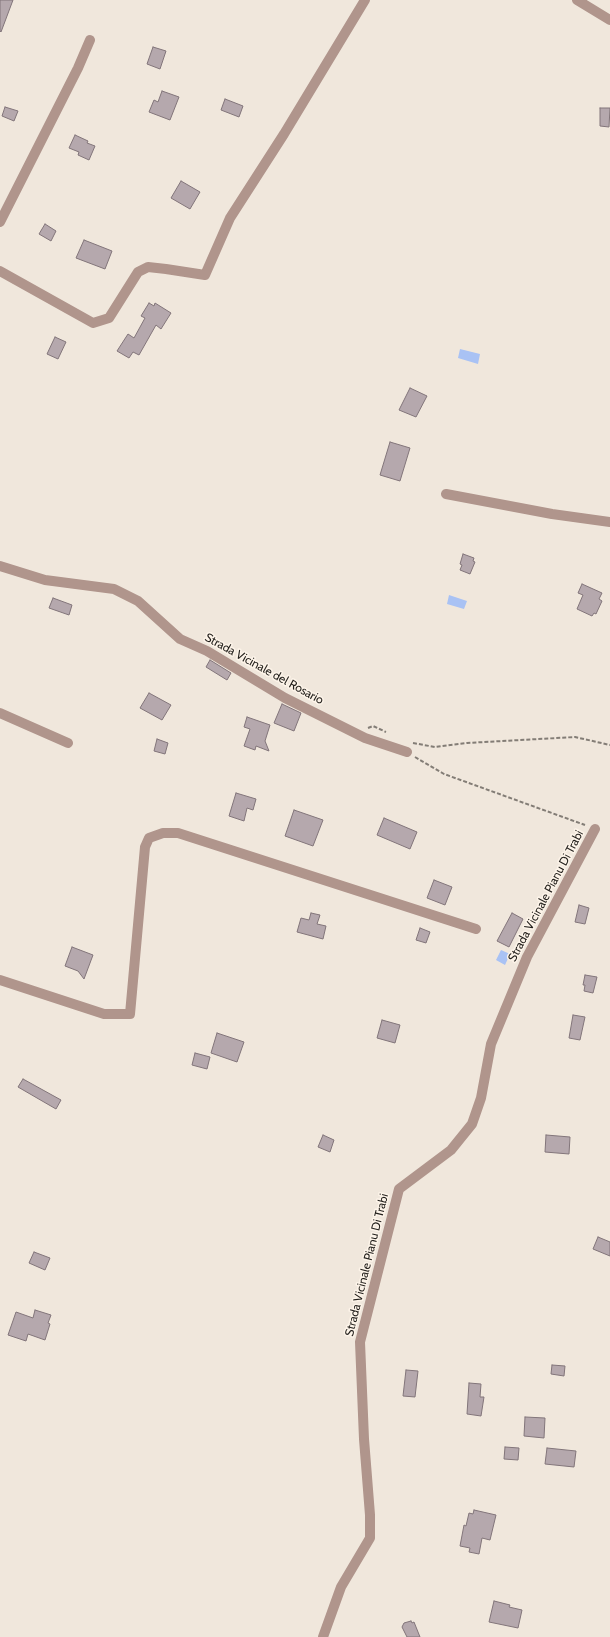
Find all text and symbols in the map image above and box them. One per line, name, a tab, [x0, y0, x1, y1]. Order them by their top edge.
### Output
street label: Strada Vicinale del Rosario	[202, 630, 326, 708]
street label: Strada Vicinale Pianu Di Trabi	[505, 828, 587, 964]
street label: Strada Vicinale Pianu Di Trabi	[342, 1192, 392, 1338]

